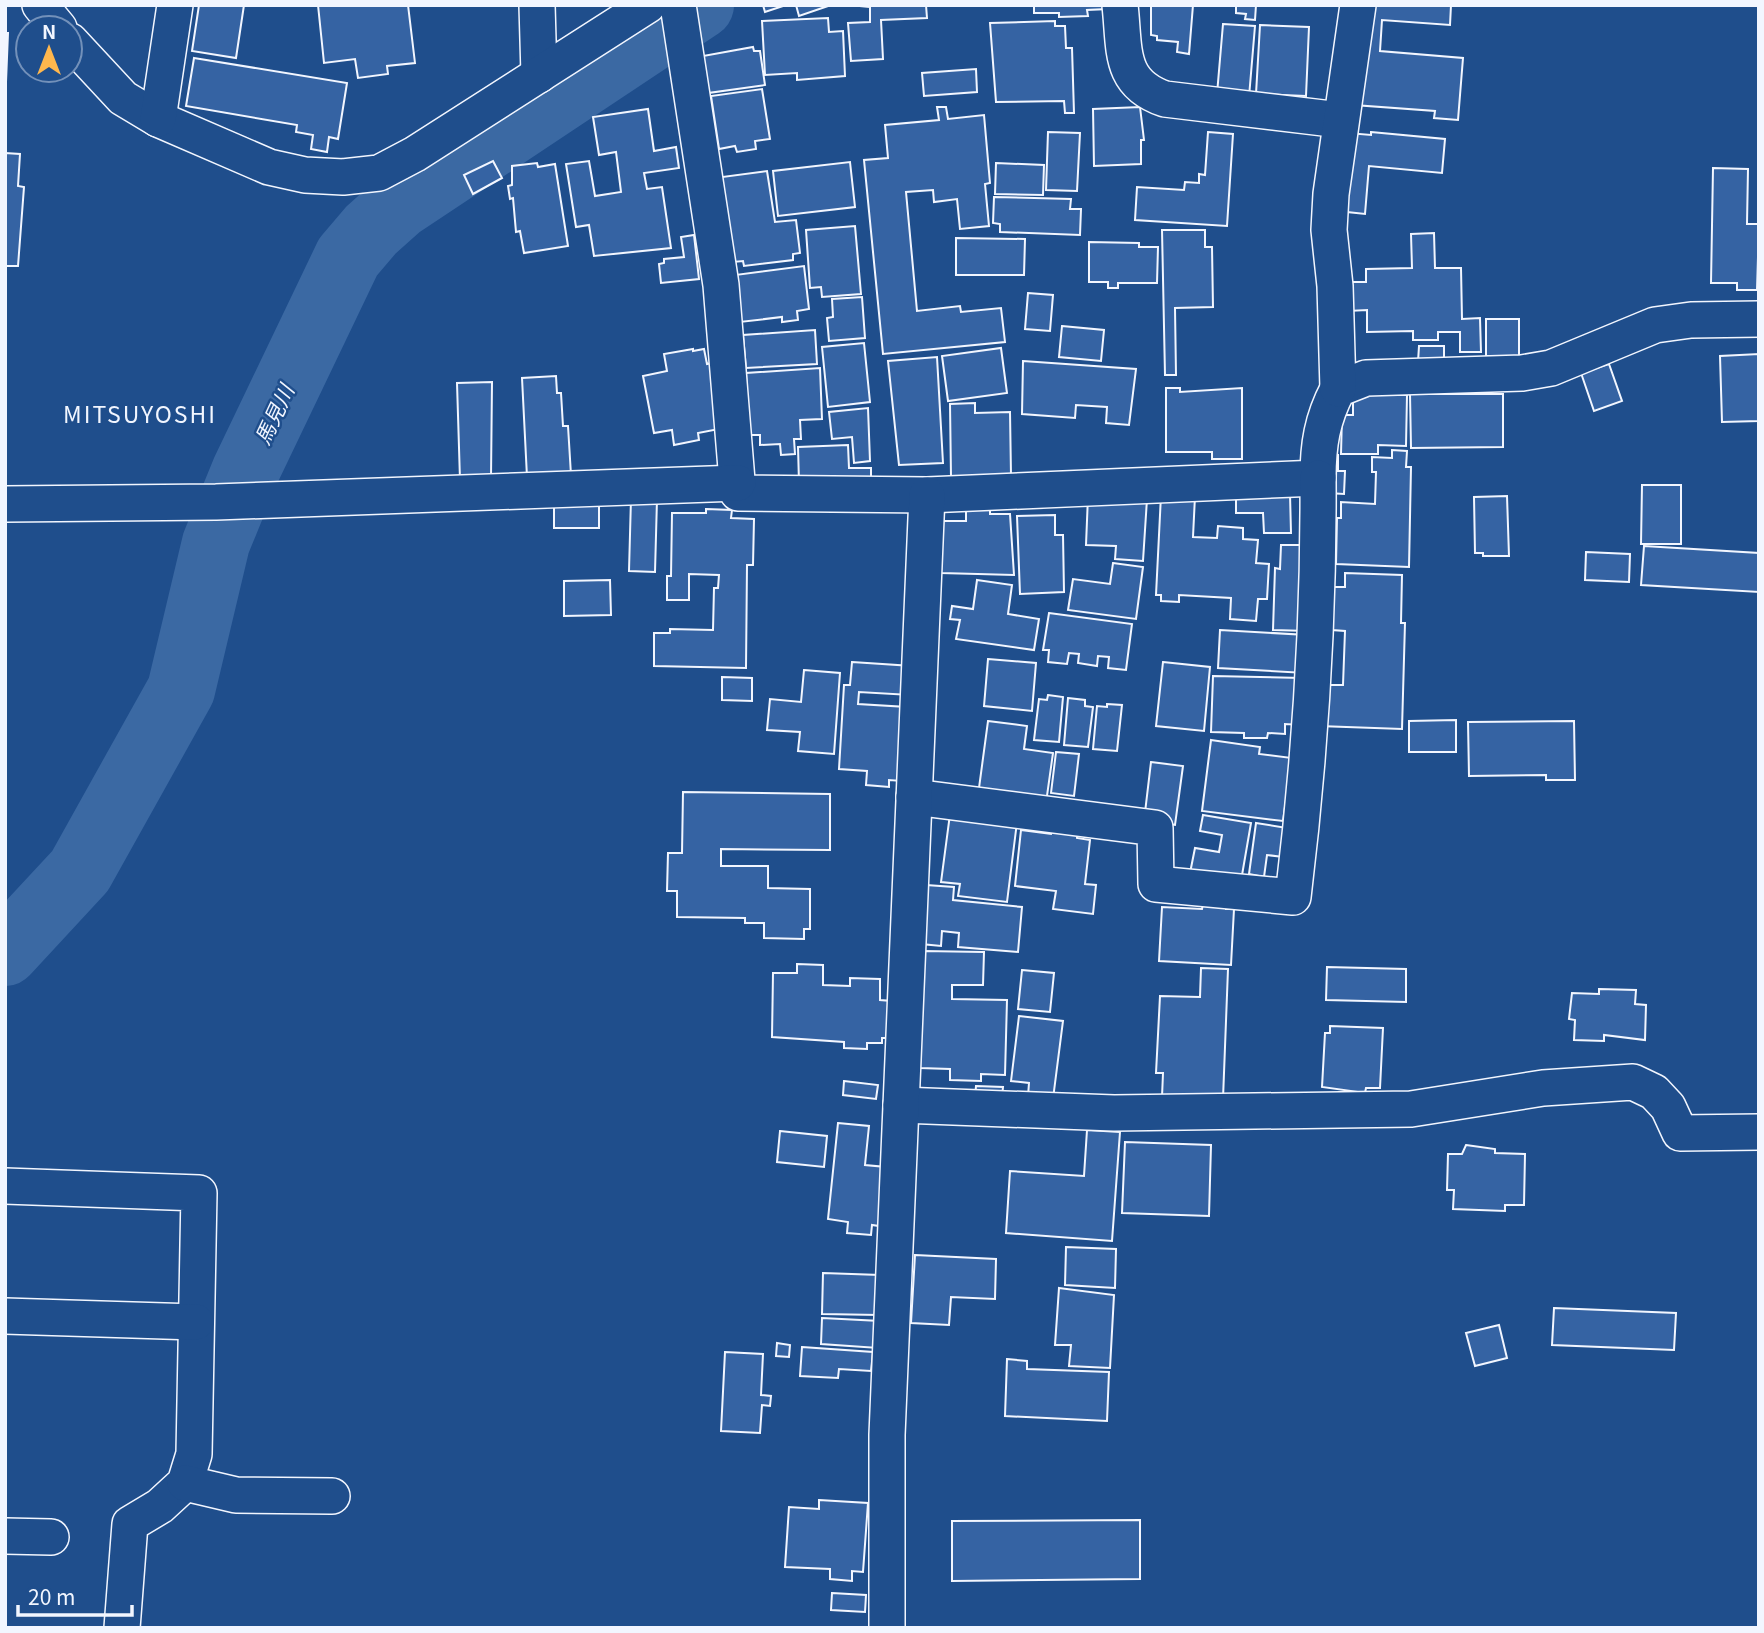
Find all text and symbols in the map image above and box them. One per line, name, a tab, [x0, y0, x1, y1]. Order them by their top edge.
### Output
north arrow	[14, 14, 84, 84]
text: N	[42, 17, 56, 44]
water label: 馬見川	[246, 377, 301, 449]
district label: MITSUYOSHI	[63, 396, 217, 430]
scale bar	[18, 1574, 131, 1618]
text: 20 m	[28, 1581, 75, 1611]

